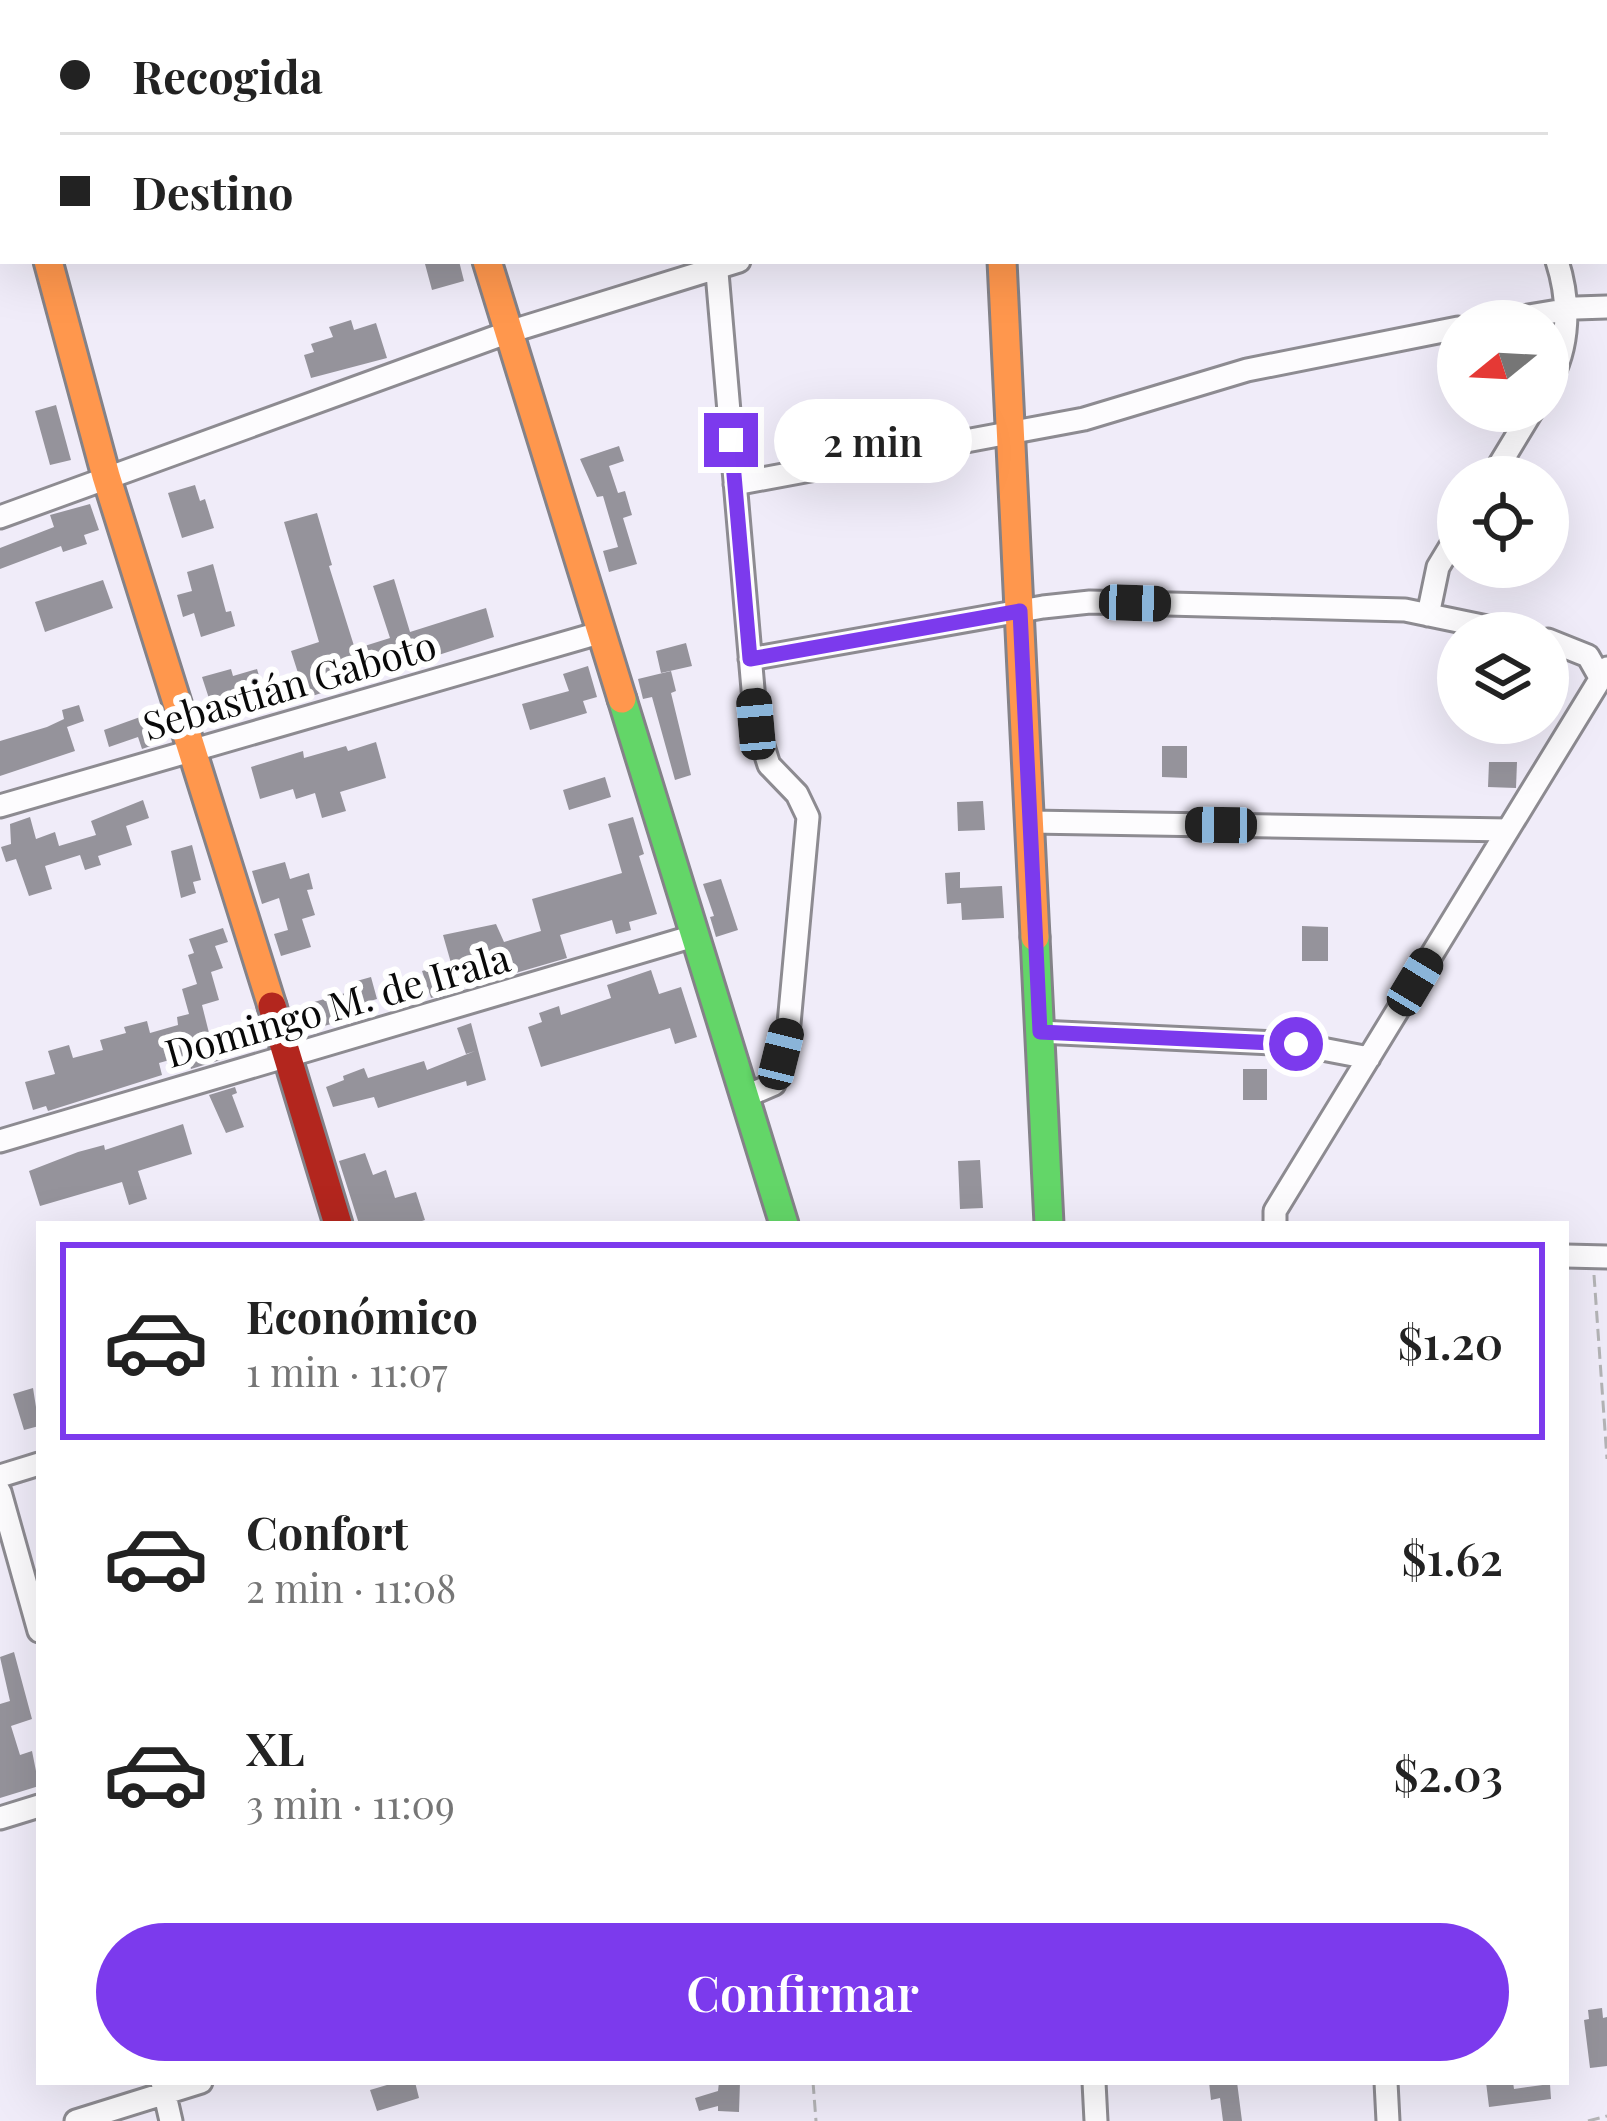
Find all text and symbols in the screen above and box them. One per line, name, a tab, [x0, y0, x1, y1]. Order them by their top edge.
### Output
text: Recogida	[132, 45, 323, 105]
text: Destino	[132, 161, 293, 221]
north arrow	[1437, 300, 1569, 432]
map controls	[1437, 300, 1569, 744]
callout: 2 min	[773, 398, 971, 482]
route end	[704, 413, 758, 467]
text: 2 min	[823, 415, 923, 467]
button: locate	[1437, 456, 1569, 588]
car	[1098, 584, 1172, 622]
button: layers	[1437, 612, 1569, 744]
street label: Sebastián Gaboto	[136, 617, 442, 751]
car	[735, 687, 777, 761]
car	[1185, 806, 1257, 844]
street label: Domingo M. de Irala	[159, 930, 516, 1078]
car	[1381, 942, 1449, 1022]
car	[755, 1015, 807, 1093]
route start	[1269, 1017, 1323, 1071]
text: Económico	[246, 1285, 478, 1345]
icon: car	[102, 1287, 210, 1395]
text: $1.20	[1398, 1311, 1503, 1371]
text: 1 min · 11:07	[246, 1345, 448, 1397]
text: Confort	[246, 1501, 408, 1561]
icon: car	[102, 1503, 210, 1611]
text: $1.62	[1401, 1527, 1503, 1587]
text: 2 min · 11:08	[246, 1561, 456, 1613]
text: XL	[246, 1717, 305, 1777]
icon: car	[102, 1719, 210, 1827]
text: $2.03	[1393, 1743, 1503, 1803]
text: 3 min · 11:09	[246, 1777, 455, 1829]
button: Confirmar	[96, 1923, 1509, 2061]

